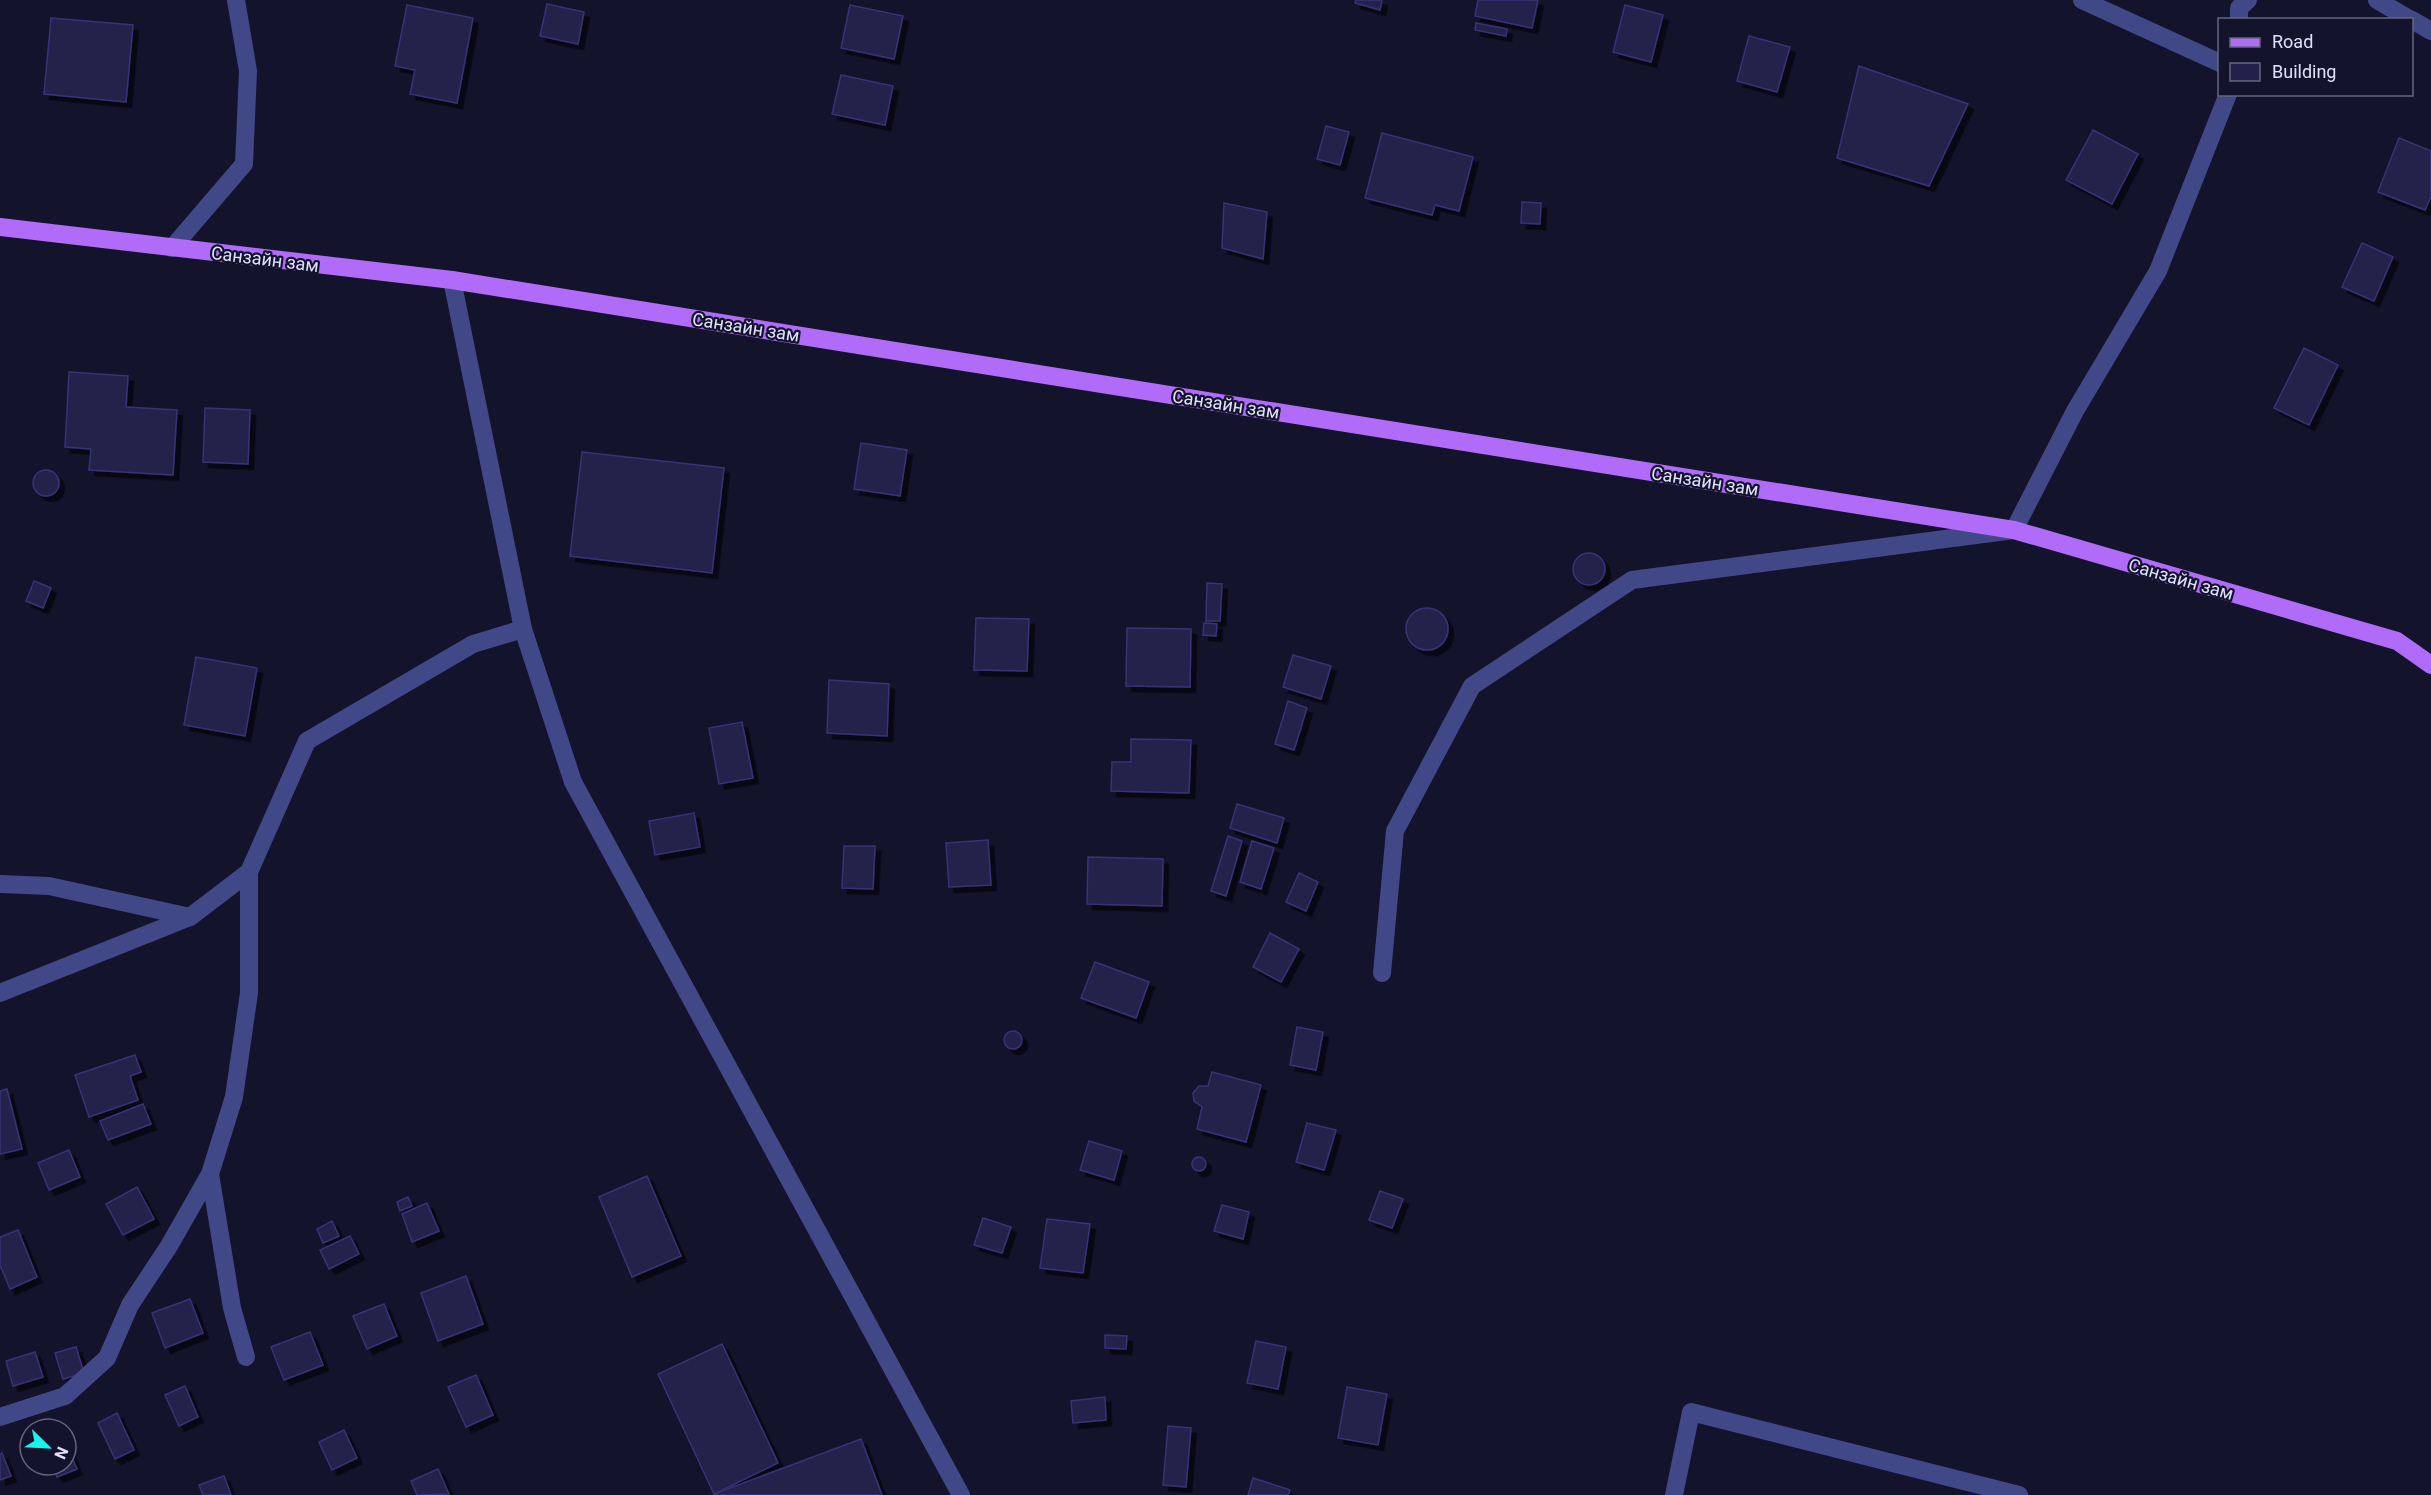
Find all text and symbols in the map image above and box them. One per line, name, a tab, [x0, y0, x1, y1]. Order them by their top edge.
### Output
legend	[2218, 18, 2413, 96]
text: Road	[2272, 31, 2313, 52]
text: Building	[2272, 61, 2336, 82]
street label: Санзайн зам	[210, 242, 320, 276]
street label: Санзайн зам	[691, 308, 801, 346]
street label: Санзайн зам	[1171, 385, 1281, 423]
street label: Санзайн зам	[1650, 462, 1760, 500]
street label: Санзайн зам	[2126, 554, 2236, 604]
north arrow	[18, 1417, 78, 1477]
text: N	[50, 1444, 72, 1462]

